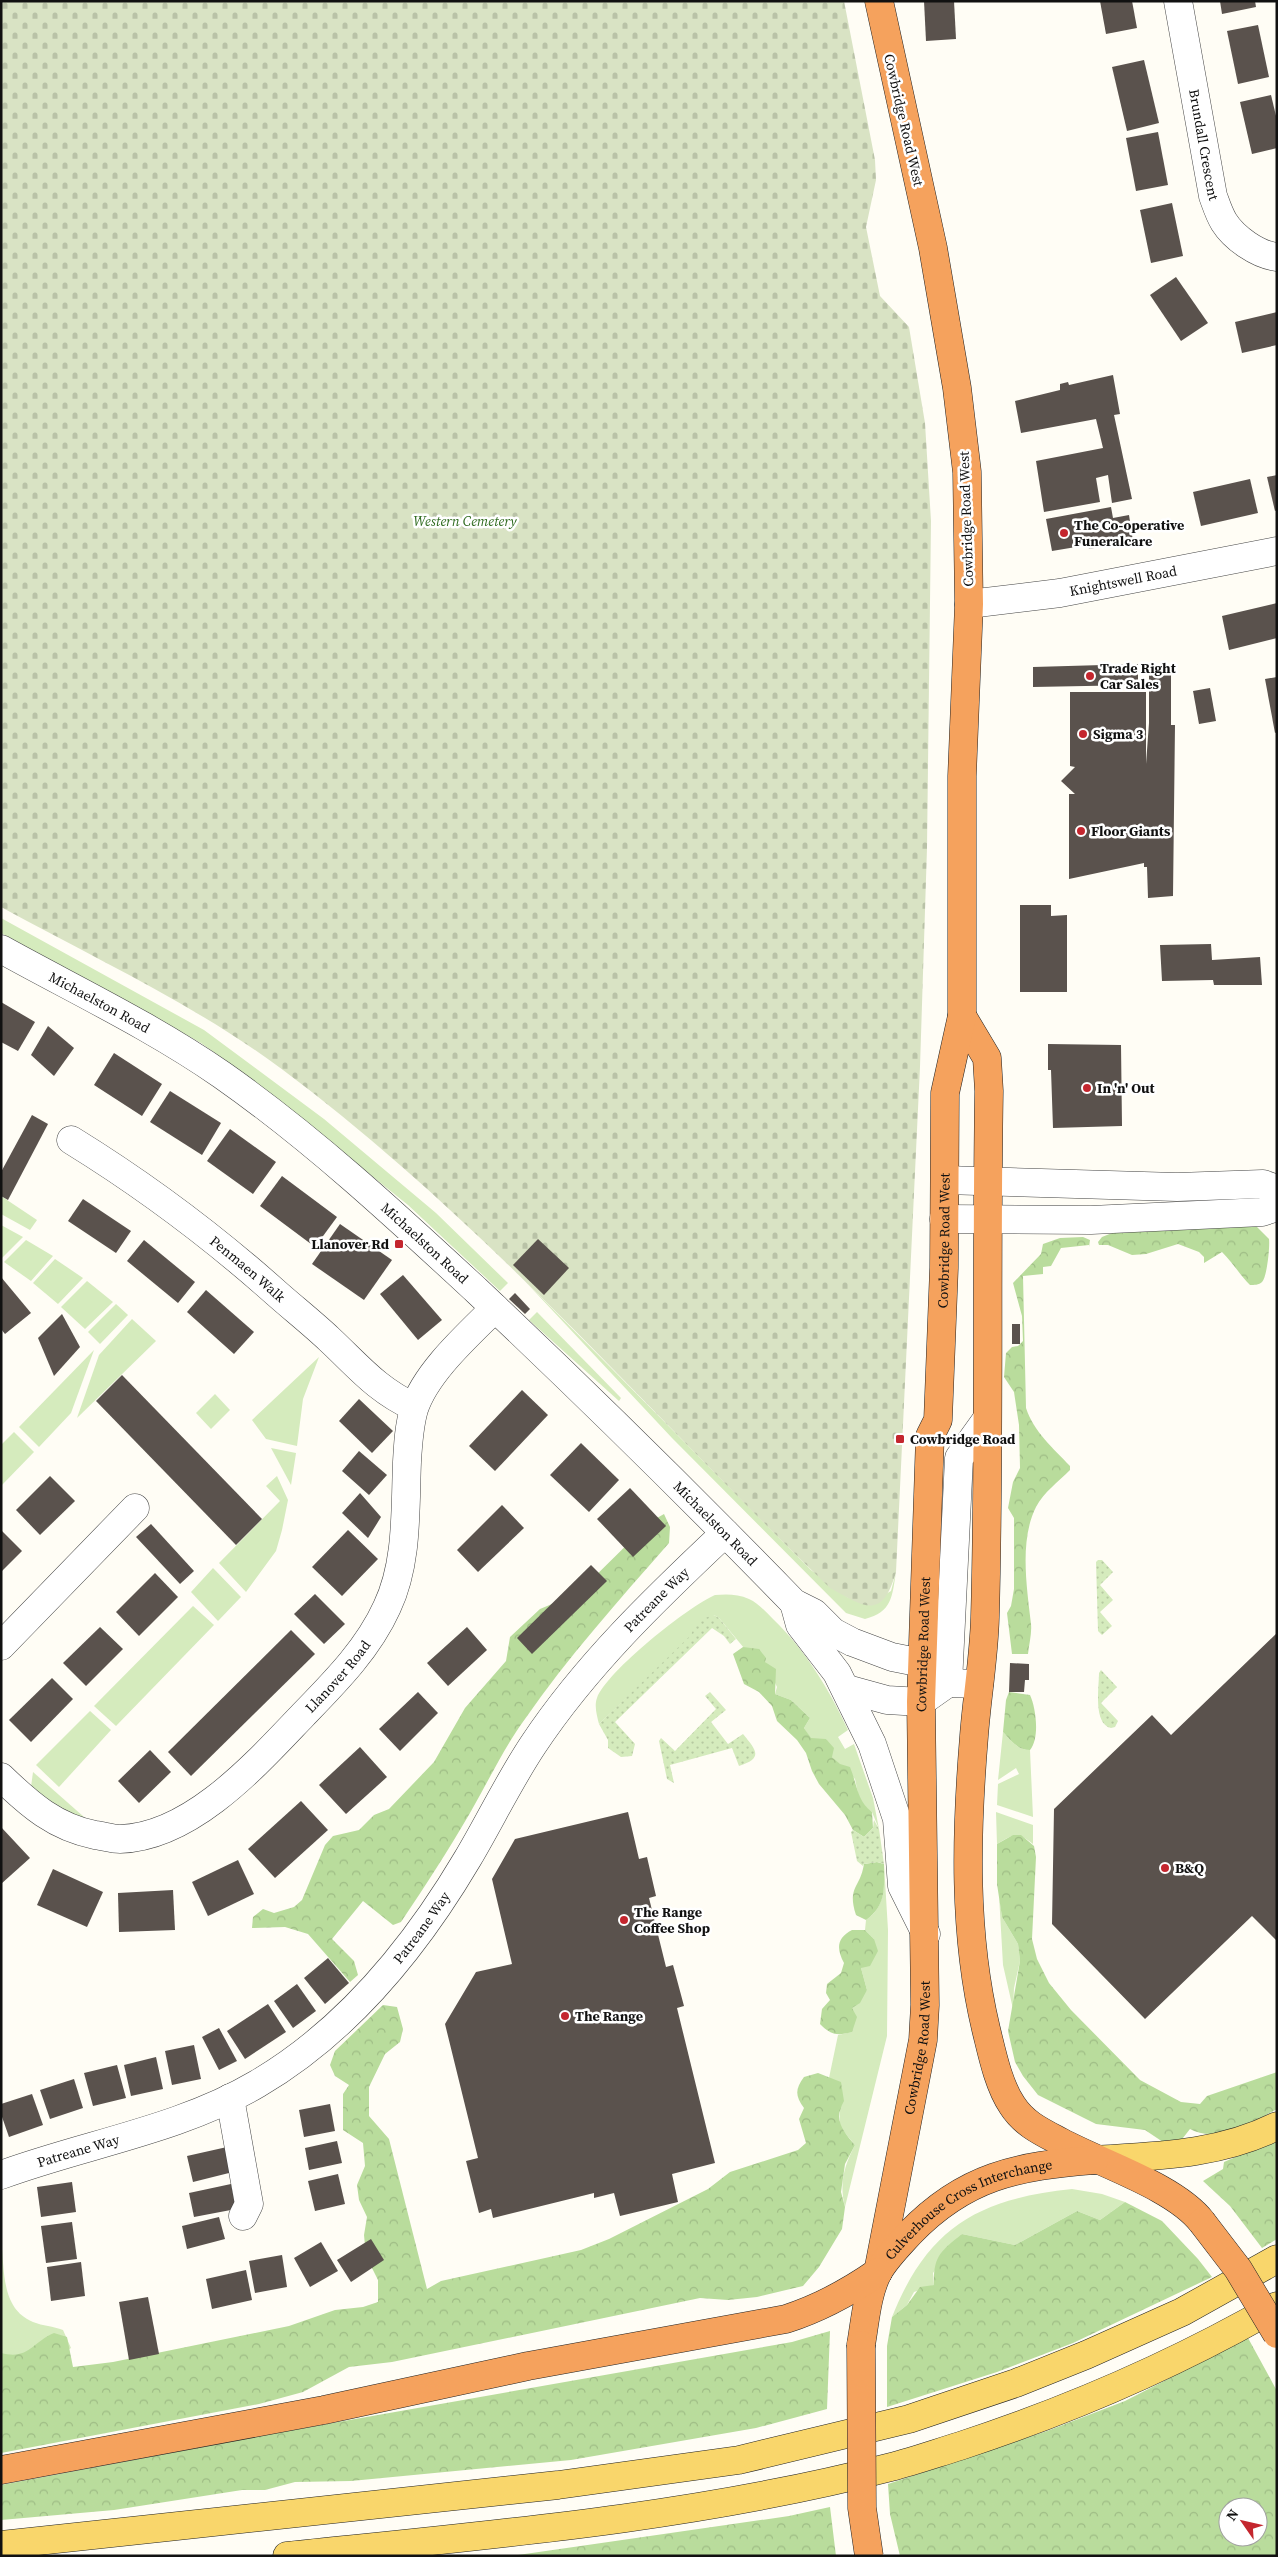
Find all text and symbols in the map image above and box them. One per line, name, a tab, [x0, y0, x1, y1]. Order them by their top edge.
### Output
street label: Cowbridge Road West	[879, 52, 929, 189]
street label: Brundall Crescent	[1184, 87, 1224, 204]
street label: Cowbridge Road West	[954, 451, 978, 587]
park label: Western Cemetery	[413, 511, 517, 531]
place label: The Co-operative Funeralcare	[1074, 515, 1184, 551]
marker: The Co-operative Funeralcare	[1058, 527, 1070, 539]
street label: Knightswell Road	[1068, 561, 1179, 601]
place label: Trade Right Car Sales	[1100, 658, 1177, 694]
marker: Trade Right Car Sales	[1084, 670, 1096, 682]
place label: Sigma 3	[1093, 724, 1144, 744]
marker: Sigma 3	[1077, 728, 1089, 740]
place label: Floor Giants	[1091, 821, 1171, 841]
marker: Floor Giants	[1075, 825, 1087, 837]
street label: Michaelston Road	[45, 967, 154, 1038]
place label: In 'n' Out	[1097, 1078, 1156, 1098]
marker: In 'n' Out	[1081, 1082, 1093, 1094]
street label: Cowbridge Road West	[932, 1172, 955, 1309]
street label: Michaelston Road	[377, 1198, 473, 1288]
street label: Penmaen Walk	[206, 1231, 290, 1307]
place label: Llanover Rd	[311, 1234, 390, 1254]
marker: Llanover Rd	[393, 1238, 405, 1250]
place label: Cowbridge Road	[910, 1429, 1016, 1449]
marker: Cowbridge Road	[894, 1433, 906, 1445]
street label: Michaelston Road	[669, 1477, 762, 1570]
street label: Patreane Way	[619, 1562, 694, 1637]
street label: Cowbridge Road West	[911, 1576, 935, 1712]
street label: Llanover Road	[300, 1636, 375, 1717]
place label: B&Q	[1175, 1858, 1204, 1878]
marker: B&Q	[1159, 1862, 1171, 1874]
street label: Patreane Way	[388, 1887, 455, 1968]
place label: The Range Coffee Shop	[634, 1902, 710, 1938]
marker: The Range Coffee Shop	[618, 1914, 630, 1926]
street label: Cowbridge Road West	[899, 1980, 935, 2117]
place label: The Range	[575, 2006, 643, 2026]
marker: The Range	[559, 2010, 571, 2022]
street label: Patreane Way	[34, 2129, 123, 2172]
street label: Culverhouse Cross Interchange	[880, 2154, 1054, 2264]
north arrow	[1218, 2497, 1268, 2547]
text: N	[1221, 2505, 1243, 2525]

